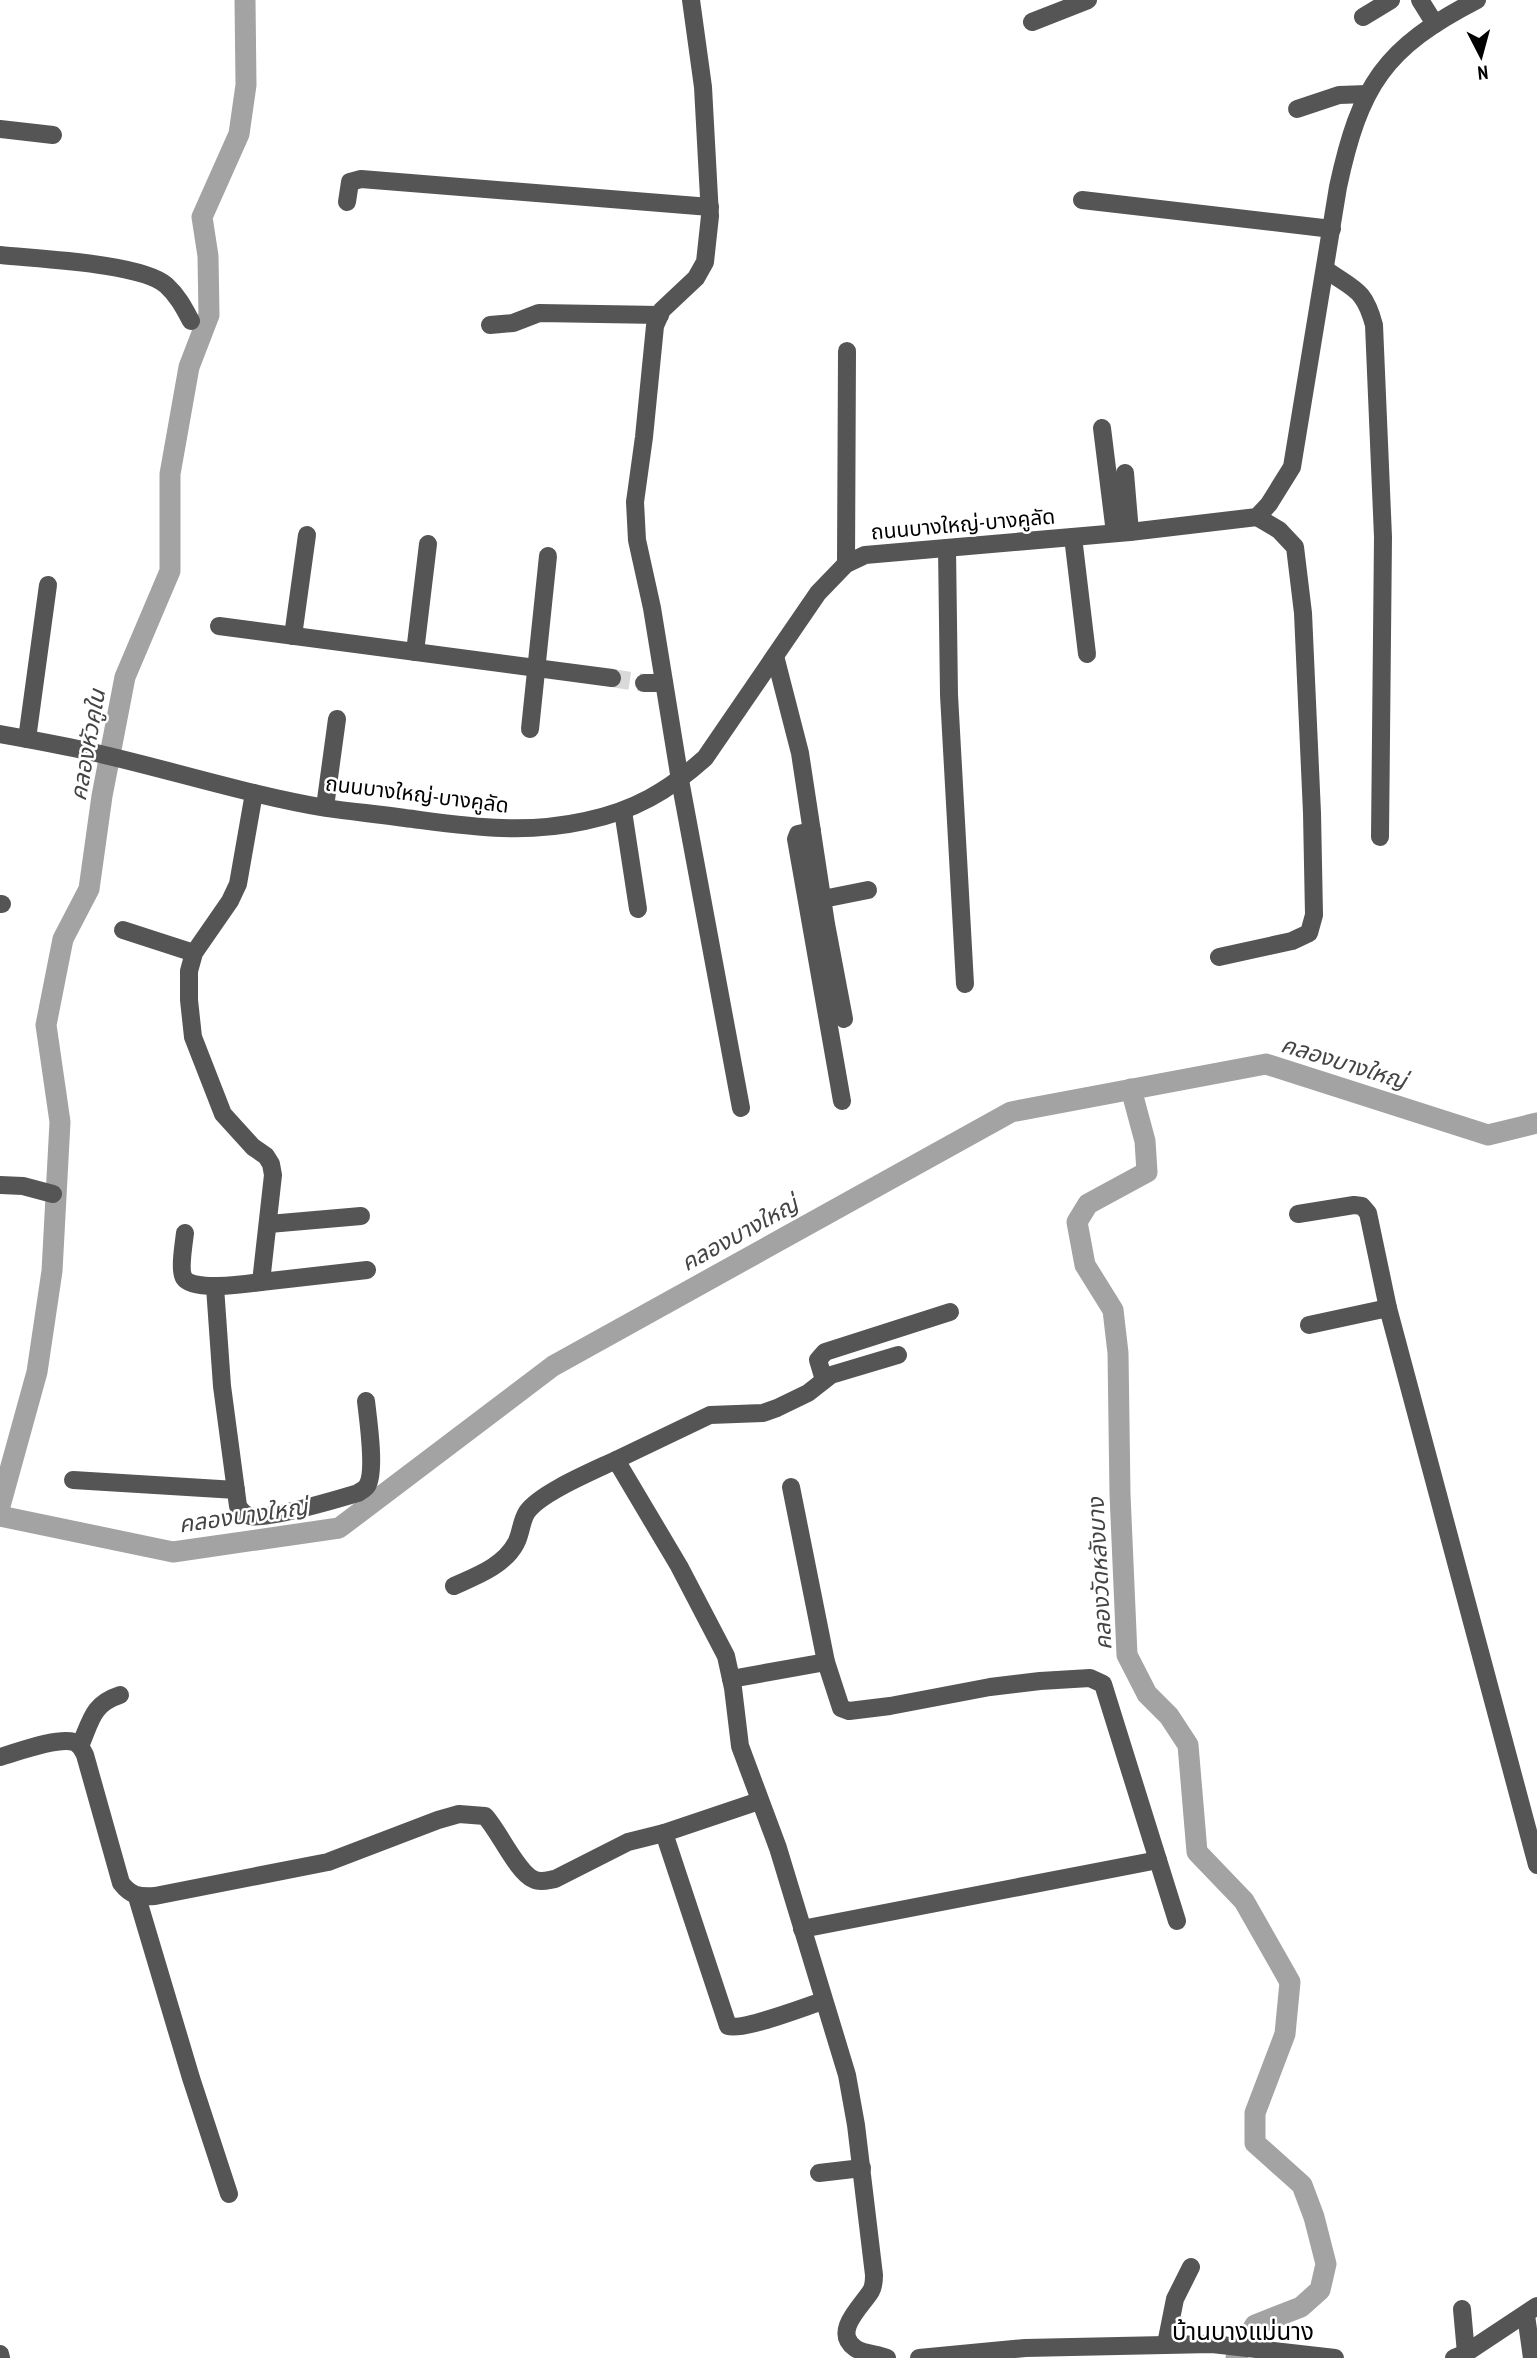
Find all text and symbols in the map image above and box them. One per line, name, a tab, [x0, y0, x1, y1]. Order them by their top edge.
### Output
north arrow	[1446, 21, 1516, 91]
text: N	[1476, 60, 1489, 85]
street label: ถนนบางใหญ่-บางคูลัด	[870, 502, 1056, 546]
water label: คลองหัวคูใน	[63, 685, 112, 803]
street label: ถนนบางใหญ่-บางคูลัด	[324, 769, 510, 819]
water label: คลองบางใหญ่	[1278, 1029, 1413, 1096]
water label: คลองบางใหญ่	[675, 1187, 805, 1277]
water label: คลองบางใหญ่	[177, 1491, 312, 1538]
water label: คลองวัดหลังบาง	[1080, 1495, 1117, 1651]
district label: บ้านบางแม่นาง	[1172, 2316, 1314, 2347]

